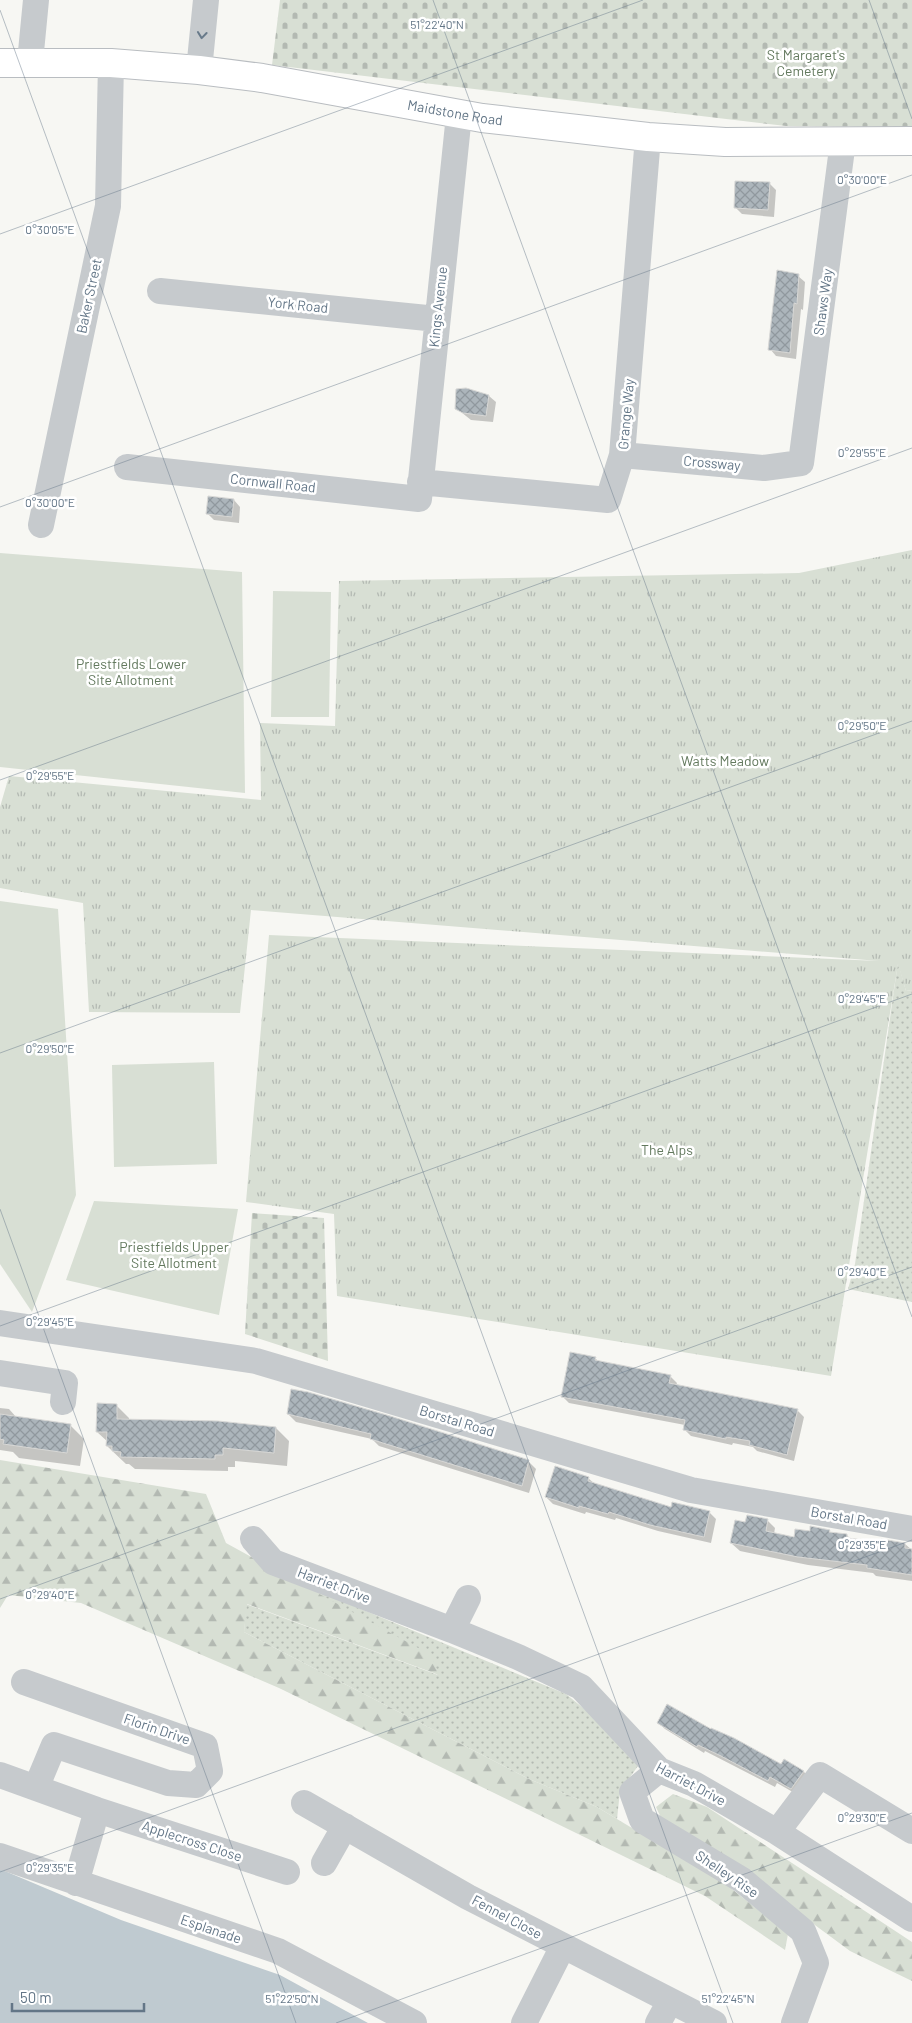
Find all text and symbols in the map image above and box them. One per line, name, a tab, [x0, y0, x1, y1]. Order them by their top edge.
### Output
text: 51°22'40"N	[410, 17, 464, 31]
one-way arrow	[197, 31, 208, 39]
park label: St Margaret's Cemetery	[767, 46, 846, 79]
street label: Maidstone Road	[406, 96, 504, 128]
text: 0°30'00"E	[837, 172, 887, 186]
text: 0°30'05"E	[25, 222, 75, 236]
street label: Baker Street	[72, 257, 105, 335]
street label: Kings Avenue	[425, 266, 450, 348]
street label: Shaws Way	[809, 267, 836, 336]
street label: York Road	[267, 293, 329, 316]
street label: Grange Way	[614, 377, 637, 450]
text: 0°29'55"E	[838, 445, 886, 459]
street label: Crossway	[683, 452, 742, 474]
street label: Cornwall Road	[229, 470, 317, 495]
text: 0°30'00"E	[25, 495, 75, 509]
park label: Priestfields Lower Site Allotment	[76, 655, 186, 688]
text: 0°29'50"E	[838, 718, 886, 732]
park label: Watts Meadow	[681, 752, 769, 769]
text: 0°29'55"E	[26, 768, 74, 782]
text: 0°29'45"E	[838, 991, 886, 1005]
text: 0°29'50"E	[26, 1041, 74, 1055]
park label: The Alps	[641, 1141, 693, 1158]
park label: Priestfields Upper Site Allotment	[119, 1238, 229, 1271]
text: 0°29'40"E	[837, 1264, 887, 1278]
text: 0°29'45"E	[26, 1314, 74, 1328]
street label: Borstal Road	[418, 1401, 497, 1440]
street label: Borstal Road	[809, 1502, 889, 1533]
text: 0°29'35"E	[838, 1537, 886, 1551]
street label: Harriet Drive	[295, 1563, 373, 1606]
text: 0°29'40"E	[25, 1587, 75, 1601]
street label: Florin Drive	[122, 1709, 193, 1748]
street label: Harriet Drive	[653, 1758, 729, 1809]
text: 0°29'30"E	[838, 1810, 887, 1824]
street label: Applecross Close	[140, 1816, 244, 1865]
street label: Shelley Rise	[693, 1846, 762, 1901]
text: 0°29'35"E	[26, 1860, 74, 1874]
street label: Fennel Close	[469, 1891, 545, 1942]
street label: Esplanade	[179, 1910, 244, 1947]
scale bar	[12, 1980, 145, 2012]
text: 50 m	[20, 1988, 52, 2006]
text: 51°22'50"N	[265, 1991, 319, 2005]
text: 51°22'45"N	[702, 1991, 755, 2005]

